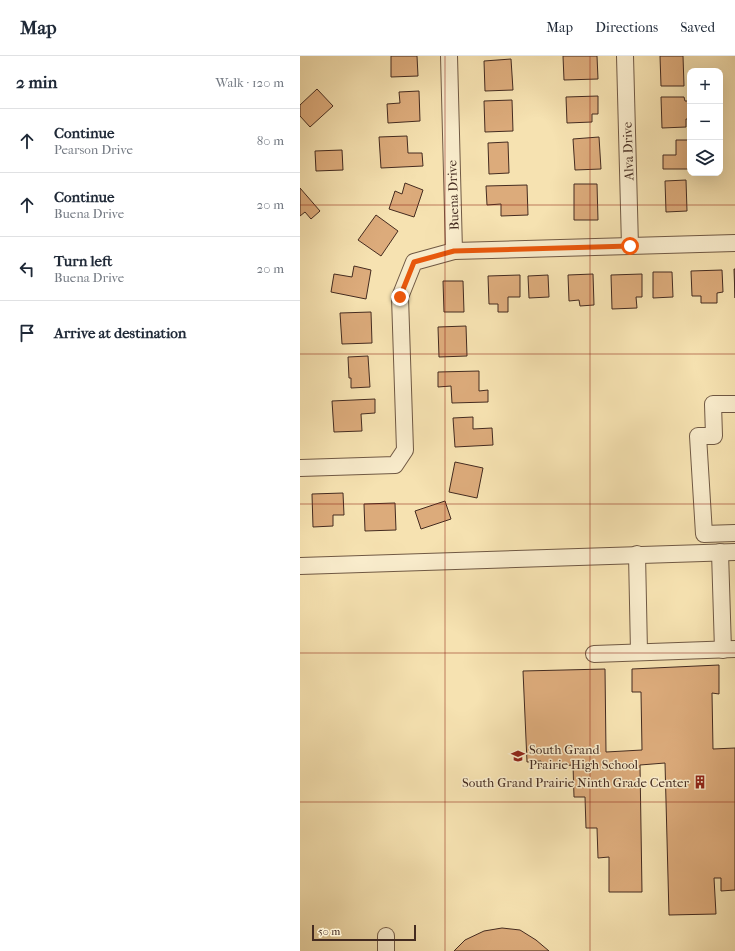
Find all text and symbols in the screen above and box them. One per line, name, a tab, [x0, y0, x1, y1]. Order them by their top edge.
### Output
text: Map	[20, 17, 56, 39]
text: Map	[546, 19, 573, 36]
text: Directions	[595, 19, 658, 36]
text: Saved	[680, 19, 715, 36]
map controls	[687, 68, 723, 176]
button: +	[687, 68, 723, 104]
text: 2 min	[16, 72, 57, 92]
text: Walk · 120 m	[216, 75, 284, 90]
button: −	[687, 104, 723, 140]
street label: Alva Drive	[619, 121, 637, 182]
text: Continue	[54, 124, 114, 142]
icon: ahead	[16, 130, 38, 152]
text: 80 m	[257, 133, 284, 148]
button: layers	[687, 140, 723, 176]
text: Pearson Drive	[54, 142, 133, 157]
street label: Buena Drive	[444, 159, 462, 230]
text: Continue	[54, 188, 114, 206]
icon: ahead	[16, 194, 38, 216]
text: 20 m	[257, 197, 284, 212]
text: Buena Drive	[54, 206, 124, 221]
route start	[621, 237, 639, 255]
text: Turn left	[54, 252, 112, 270]
icon: left	[16, 258, 38, 280]
text: 20 m	[257, 261, 284, 276]
text: Buena Drive	[54, 270, 124, 285]
route end	[391, 288, 409, 306]
icon: arrive	[16, 322, 38, 344]
text: Arrive at destination	[54, 324, 186, 342]
place label: South Grand Prairie High School	[529, 742, 639, 772]
school or university icon: South Grand Prairie High School	[510, 748, 526, 764]
building icon: South Grand Prairie Ninth Grade Center	[692, 774, 708, 790]
place label: South Grand Prairie Ninth Grade Center	[462, 775, 689, 790]
scale bar	[312, 923, 416, 942]
text: 50 m	[318, 925, 340, 938]

